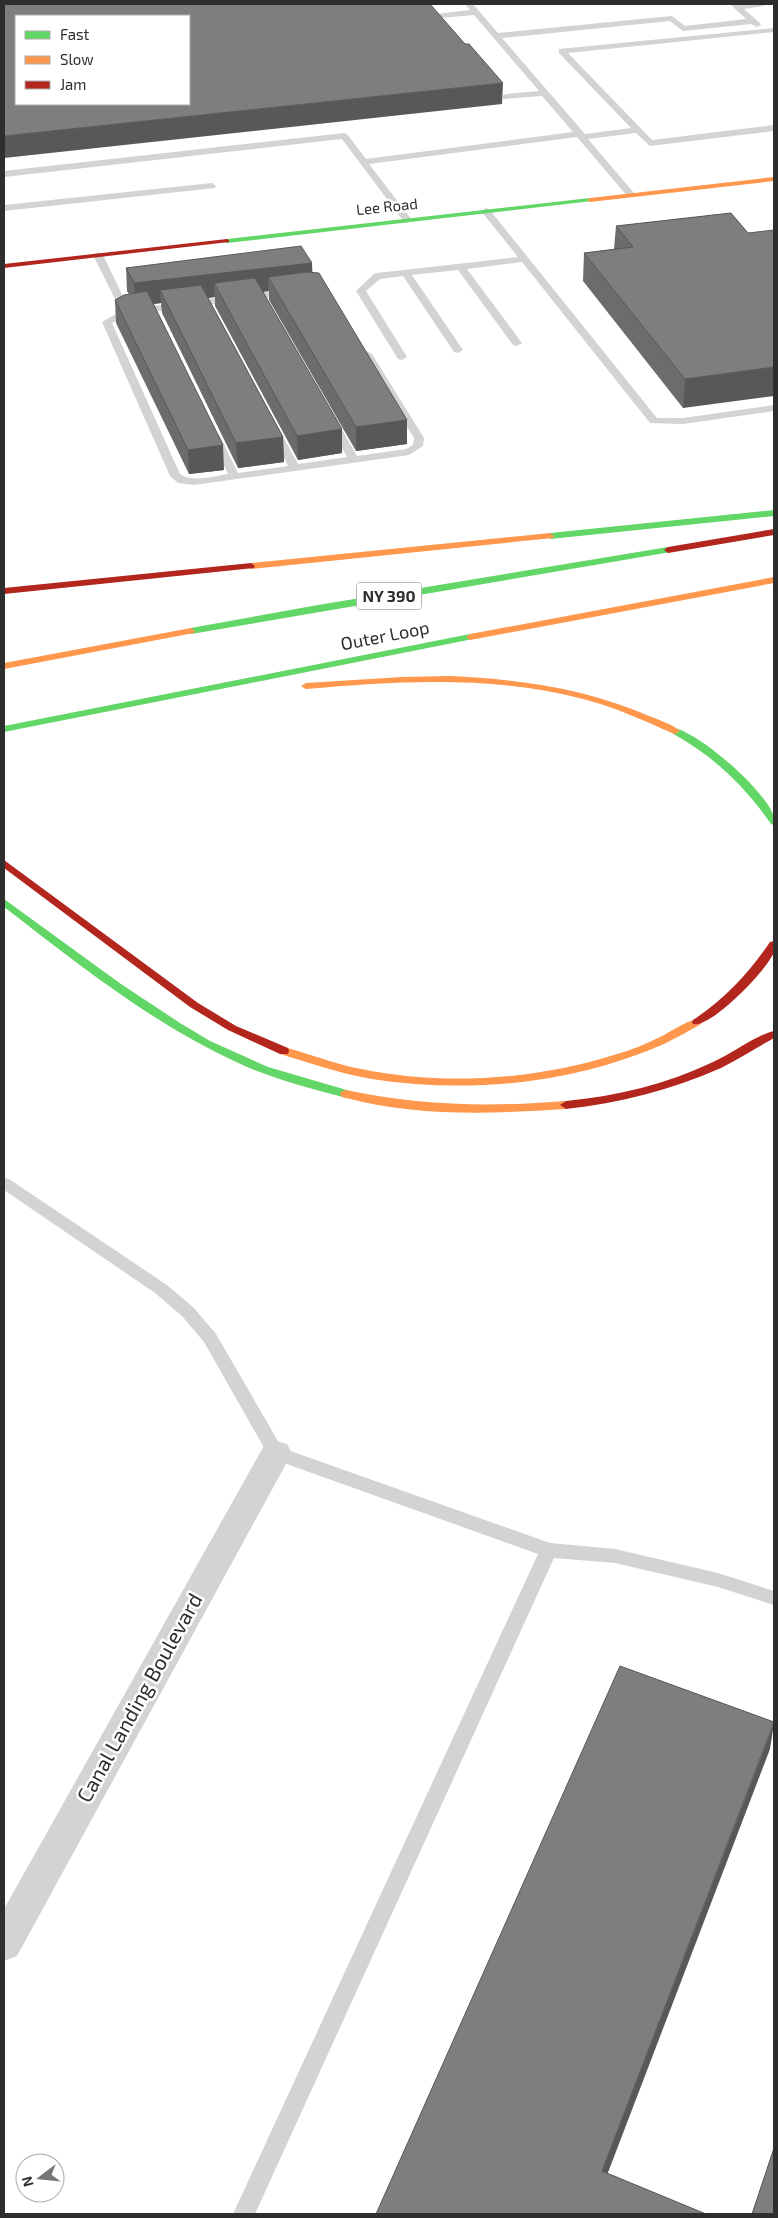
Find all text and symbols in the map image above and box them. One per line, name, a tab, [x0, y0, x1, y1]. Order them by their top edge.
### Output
legend	[15, 15, 190, 105]
text: Fast	[60, 25, 90, 43]
text: Slow	[60, 50, 94, 68]
text: Jam	[60, 75, 86, 93]
street label: Lee Road	[355, 194, 419, 218]
road number: NY 390	[356, 582, 422, 610]
street label: Outer Loop	[339, 616, 431, 654]
street label: Canal Landing Boulevard	[71, 1588, 207, 1806]
north arrow	[15, 2153, 65, 2203]
text: N	[17, 2175, 37, 2189]

